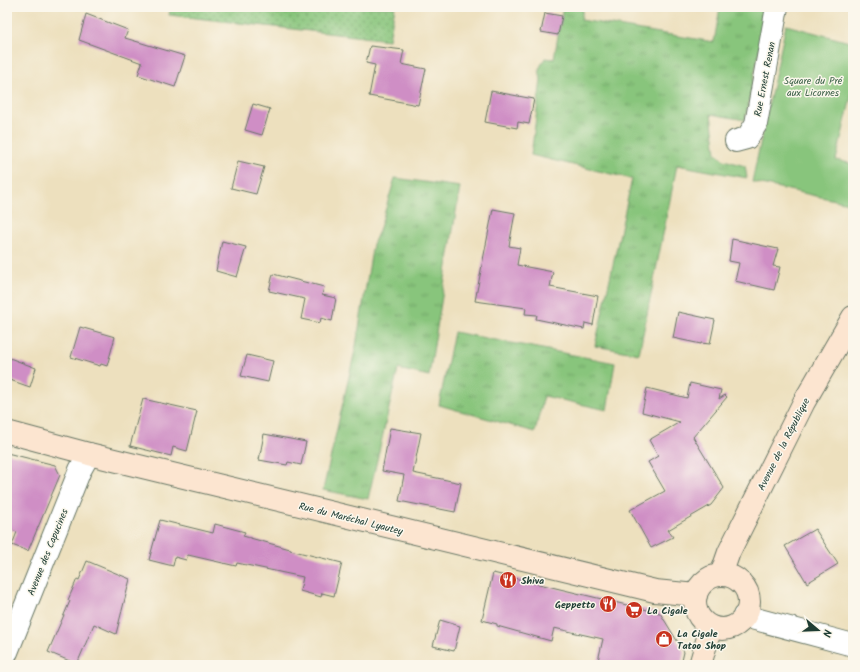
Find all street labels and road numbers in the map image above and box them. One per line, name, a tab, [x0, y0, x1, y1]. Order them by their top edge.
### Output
street label: Rue Ernest Renan	[750, 40, 780, 118]
street label: Avenue de la République	[754, 395, 814, 494]
street label: Rue du Maréchal Lyautey	[297, 498, 405, 540]
street label: Avenue des Capucines	[23, 506, 73, 598]

